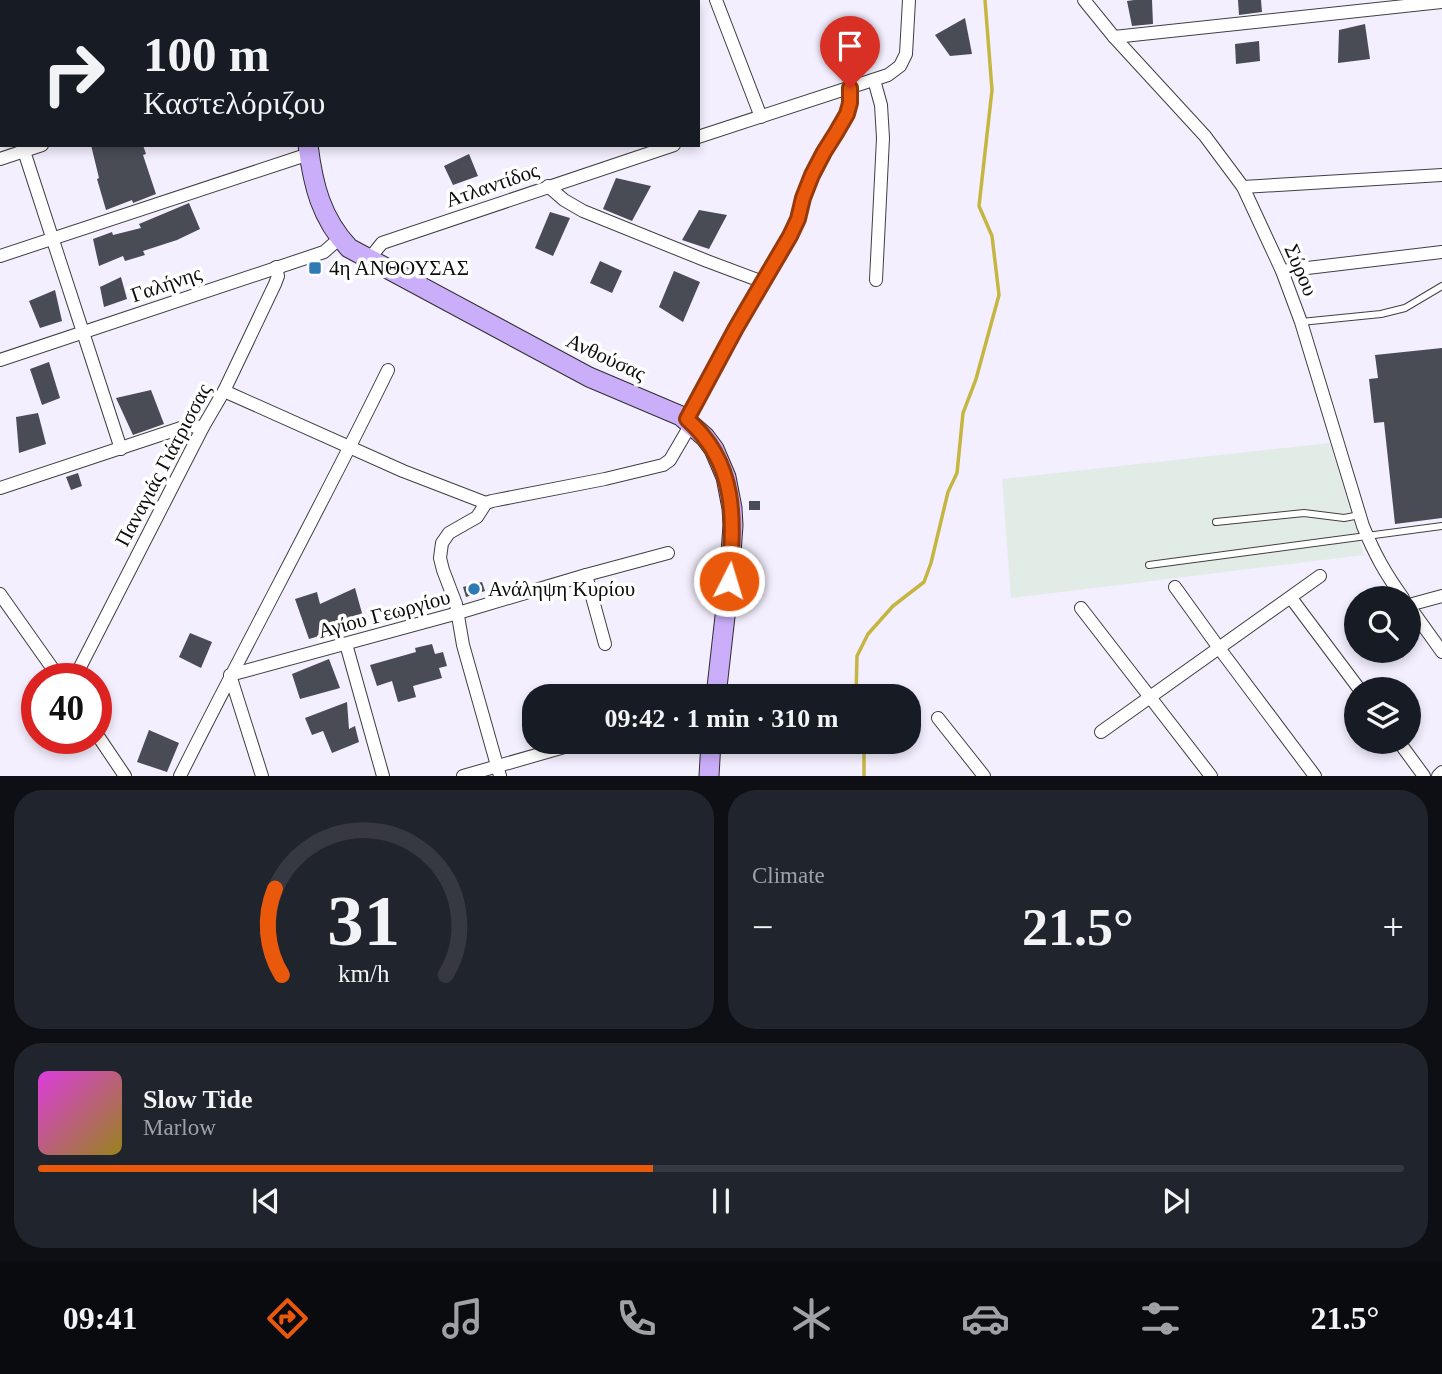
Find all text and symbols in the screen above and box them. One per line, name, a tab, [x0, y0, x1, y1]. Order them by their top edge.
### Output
pin	[820, 16, 880, 88]
text: 100 m	[143, 27, 270, 82]
icon: arrive	[831, 27, 869, 65]
icon: right	[28, 28, 119, 119]
text: Καστελόριζου	[143, 85, 325, 121]
street label: Ατλαντίδος	[442, 158, 542, 212]
street label: Σύρου	[1279, 240, 1323, 300]
place label: 4η ΑΝΘΟΥΣΑΣ	[329, 256, 469, 280]
marker: 4η ΑΝΘΟΥΣΑΣ	[307, 260, 323, 276]
street label: Γαλήνης	[128, 261, 205, 307]
street label: Ανθούσας	[563, 328, 650, 386]
street label: Παναγιάς Γιάτρισσας	[110, 379, 216, 550]
position arrow	[692, 544, 766, 618]
place label: Ανάληψη Κυρίου	[488, 577, 635, 601]
marker: Ανάληψη Κυρίου	[466, 581, 482, 597]
street label: Αγίου Γεωργίου	[315, 585, 453, 643]
map controls	[1344, 586, 1421, 754]
button: search	[1344, 586, 1421, 663]
speed limit sign: 40	[21, 663, 112, 754]
button: layers	[1344, 677, 1421, 754]
text: 09:42 · 1 min · 310 m	[605, 704, 839, 733]
text: Climate	[752, 863, 825, 888]
text: 31	[328, 881, 400, 962]
text: 21.5°	[1022, 899, 1134, 956]
text: −	[752, 906, 773, 948]
text: +	[1383, 906, 1404, 948]
text: km/h	[338, 960, 390, 987]
text: Slow Tide	[143, 1085, 253, 1114]
text: Marlow	[143, 1115, 216, 1140]
icon: previous	[247, 1182, 285, 1220]
icon: pause	[702, 1182, 740, 1220]
icon: next	[1157, 1182, 1195, 1220]
icon: directions	[263, 1294, 312, 1343]
icon: music	[438, 1294, 487, 1343]
icon: phone	[612, 1294, 661, 1343]
icon: climate	[787, 1294, 836, 1343]
icon: car	[961, 1294, 1010, 1343]
icon: filters	[1136, 1294, 1185, 1343]
text: 09:41	[63, 1300, 137, 1336]
text: 21.5°	[1310, 1300, 1379, 1336]

